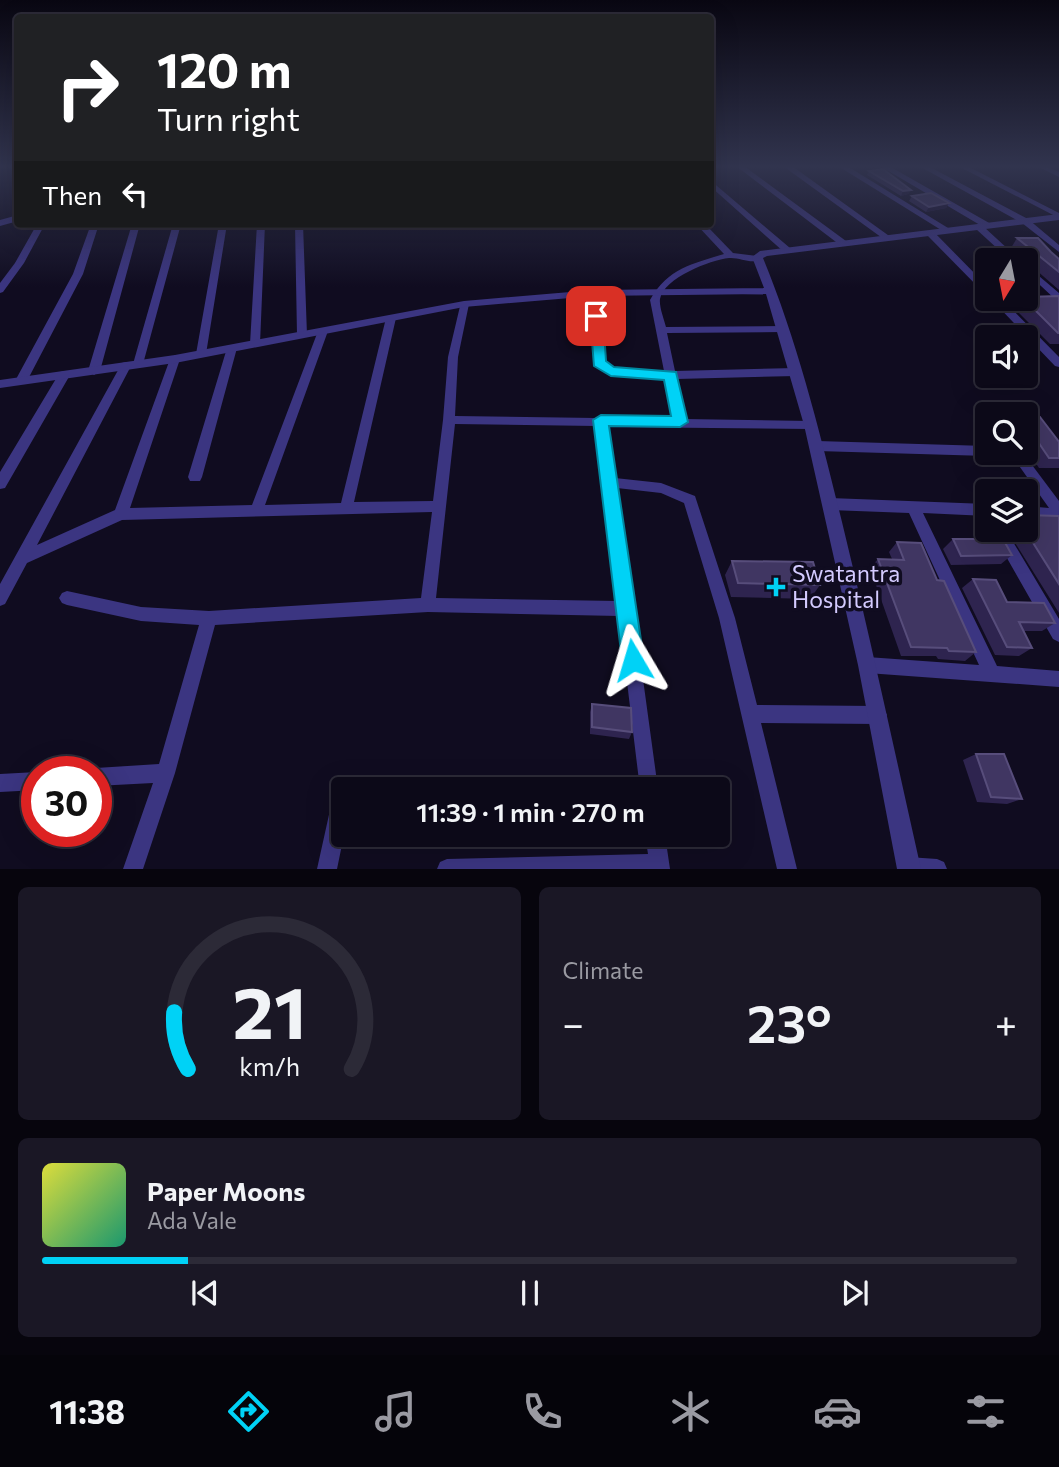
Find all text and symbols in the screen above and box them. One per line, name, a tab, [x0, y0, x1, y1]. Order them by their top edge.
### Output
text: 120 m	[157, 38, 291, 98]
icon: right	[42, 42, 133, 133]
text: Turn right	[157, 98, 300, 138]
icon: left	[116, 175, 154, 213]
text: Then	[42, 179, 102, 210]
north arrow	[975, 248, 1038, 312]
map controls	[975, 248, 1038, 542]
pin	[566, 286, 626, 346]
icon: arrive	[577, 297, 615, 335]
button: sound	[975, 325, 1038, 388]
button: search	[975, 402, 1038, 465]
button: layers	[975, 479, 1038, 542]
place label: Swatantra Hospital	[792, 559, 900, 613]
marker: Swatantra Hospital	[766, 577, 786, 597]
position arrow	[596, 623, 670, 697]
speed limit sign: 30	[21, 756, 112, 847]
text: 11:39 · 1 min · 270 m	[416, 796, 645, 827]
text: Climate	[563, 956, 644, 984]
text: 21	[232, 966, 306, 1055]
text: 23°	[747, 990, 832, 1054]
text: −	[563, 999, 584, 1046]
text: +	[995, 999, 1017, 1046]
text: km/h	[239, 1051, 300, 1081]
text: Paper Moons	[147, 1175, 305, 1206]
text: Ada Vale	[147, 1206, 237, 1234]
icon: previous	[186, 1274, 224, 1312]
icon: pause	[511, 1274, 549, 1312]
icon: next	[836, 1274, 874, 1312]
icon: directions	[224, 1387, 273, 1436]
icon: music	[371, 1387, 420, 1436]
icon: phone	[518, 1387, 567, 1436]
icon: climate	[666, 1387, 715, 1436]
icon: car	[813, 1387, 862, 1436]
icon: filters	[961, 1387, 1010, 1436]
text: 11:38	[49, 1391, 125, 1431]

